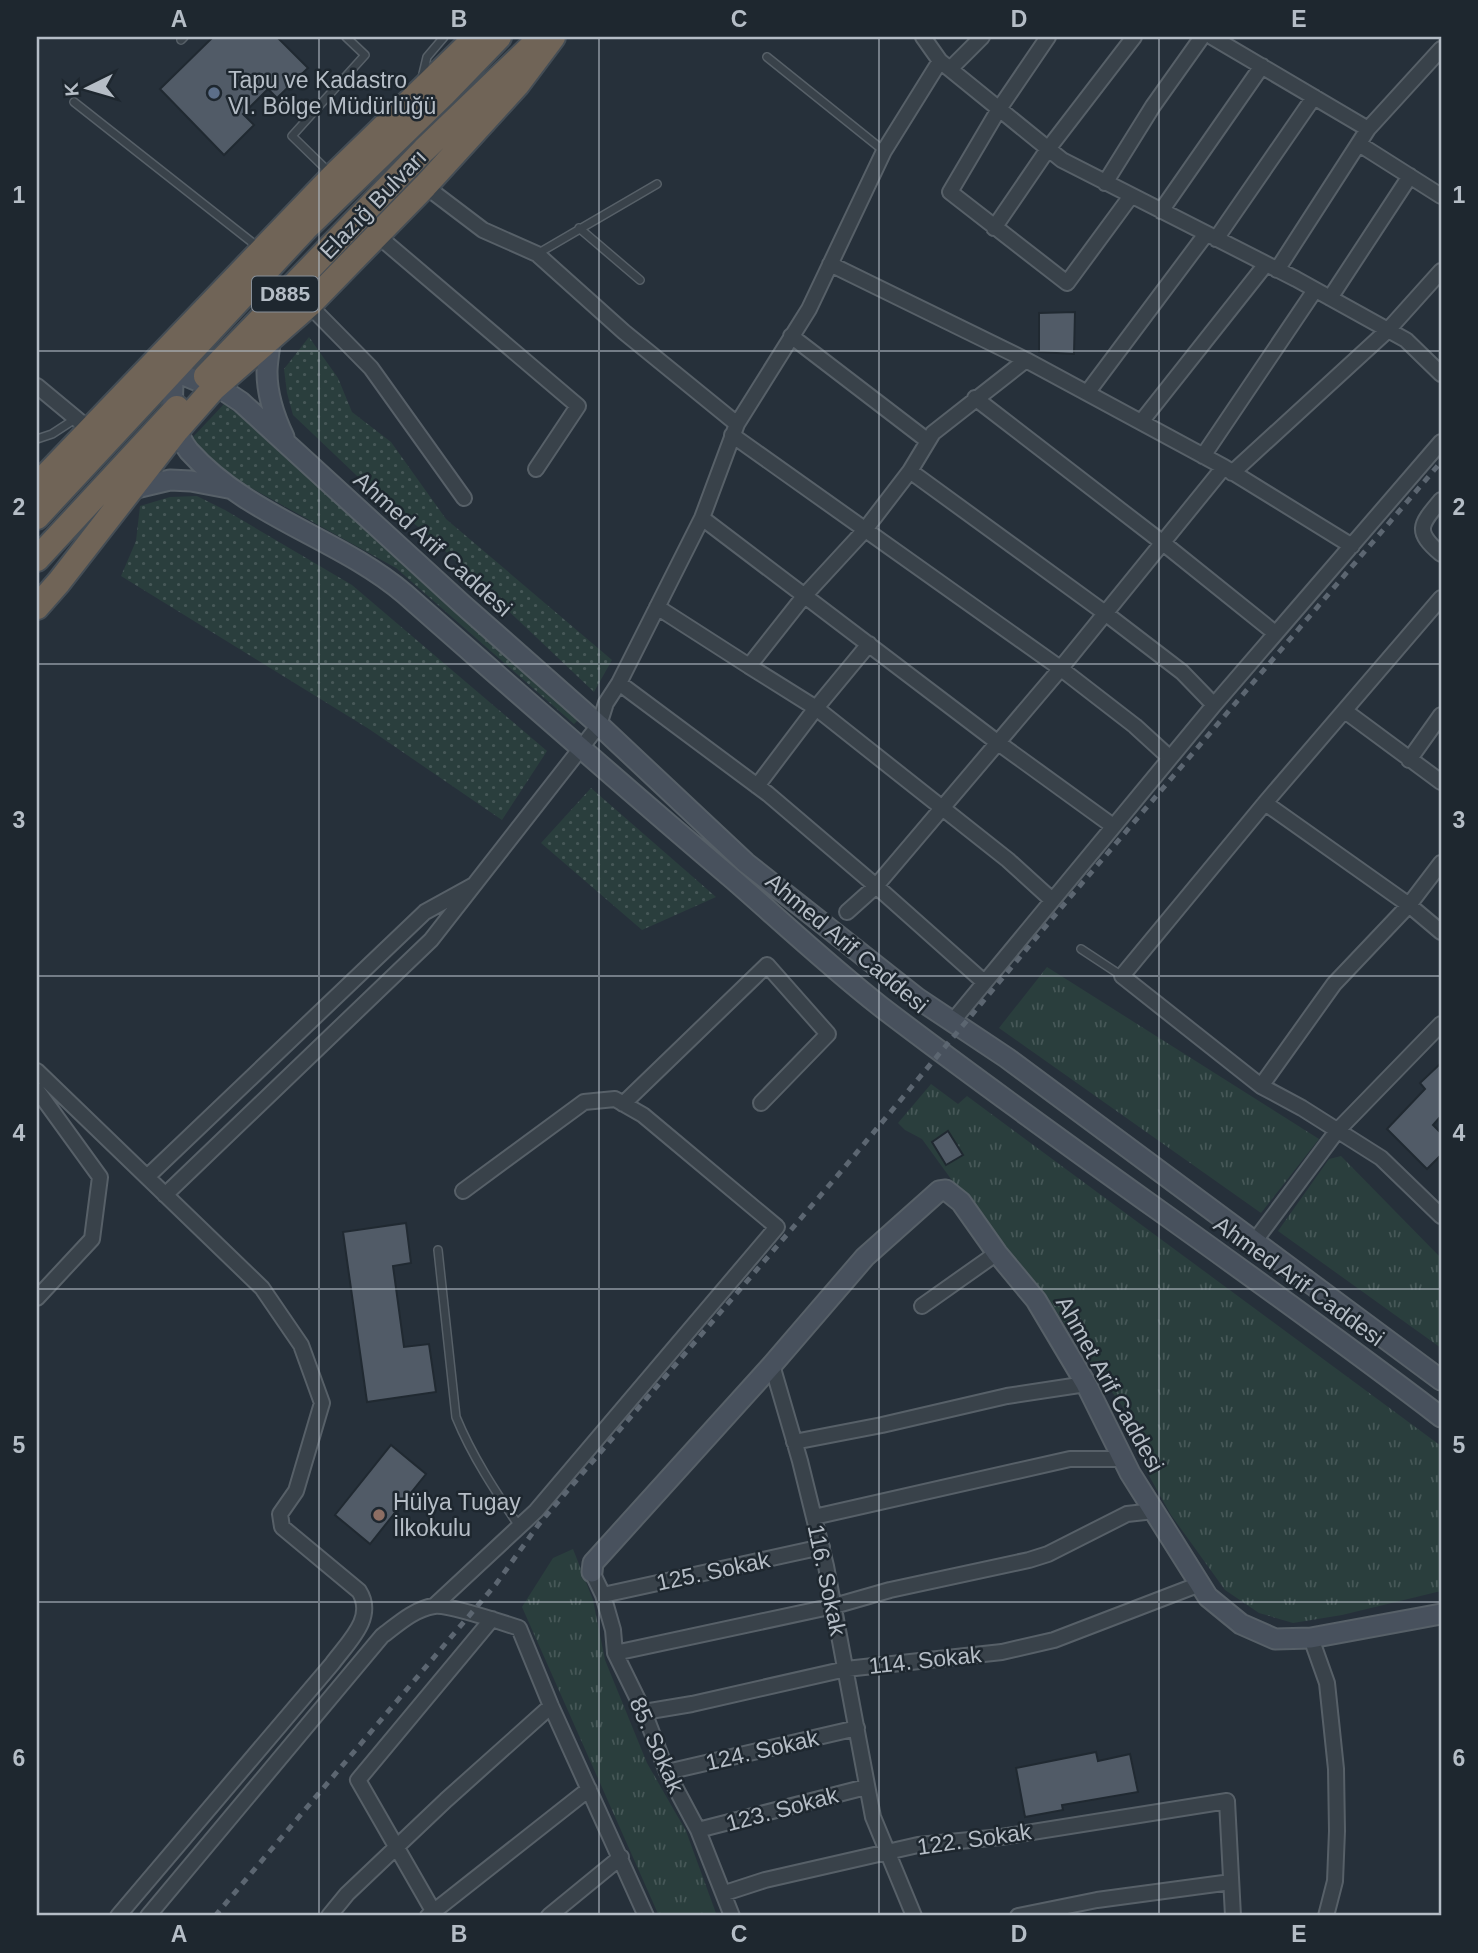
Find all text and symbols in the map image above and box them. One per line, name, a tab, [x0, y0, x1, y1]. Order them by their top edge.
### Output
text: A	[171, 6, 187, 32]
text: B	[451, 6, 467, 32]
text: C	[731, 6, 747, 32]
text: D	[1011, 6, 1027, 32]
text: E	[1291, 6, 1307, 32]
north arrow	[52, 52, 122, 122]
place label: Tapu ve Kadastro VI. Bölge Müdürlüğü	[228, 67, 436, 119]
text: K	[60, 81, 83, 97]
marker: Tapu ve Kadastro VI. Bölge Müdürlüğü	[206, 85, 222, 101]
street label: Elazığ Bulvarı	[314, 144, 432, 264]
text: 1	[13, 182, 26, 208]
text: 1	[1453, 182, 1466, 208]
road number: D885	[252, 276, 318, 312]
street label: Ahmed Arif Caddesi	[349, 466, 517, 622]
text: 2	[13, 494, 25, 520]
text: 2	[1453, 494, 1465, 520]
text: 3	[13, 807, 25, 833]
text: 3	[1453, 807, 1465, 833]
street label: Ahmed Arif Caddesi	[761, 868, 933, 1018]
text: 4	[13, 1120, 26, 1146]
text: 4	[1453, 1120, 1466, 1146]
street label: Ahmed Arif Caddesi	[1209, 1211, 1389, 1351]
street label: Ahmet Arif Caddesi	[1051, 1292, 1169, 1476]
text: 5	[13, 1432, 26, 1458]
text: 5	[1453, 1432, 1466, 1458]
place label: Hülya Tugay İlkokulu	[393, 1489, 521, 1541]
marker: Hülya Tugay İlkokulu	[371, 1507, 387, 1523]
street label: 116. Sokak	[802, 1522, 852, 1639]
street label: 125. Sokak	[654, 1546, 772, 1596]
street label: 114. Sokak	[867, 1641, 983, 1679]
street label: 85. Sokak	[624, 1693, 690, 1797]
street label: 124. Sokak	[703, 1724, 821, 1776]
text: 6	[13, 1745, 25, 1771]
text: 6	[1453, 1745, 1465, 1771]
street label: 123. Sokak	[723, 1781, 841, 1836]
street label: 122. Sokak	[915, 1818, 1033, 1860]
text: A	[171, 1921, 187, 1947]
text: B	[451, 1921, 467, 1947]
text: C	[731, 1921, 747, 1947]
text: D	[1011, 1921, 1027, 1947]
text: E	[1291, 1921, 1307, 1947]

